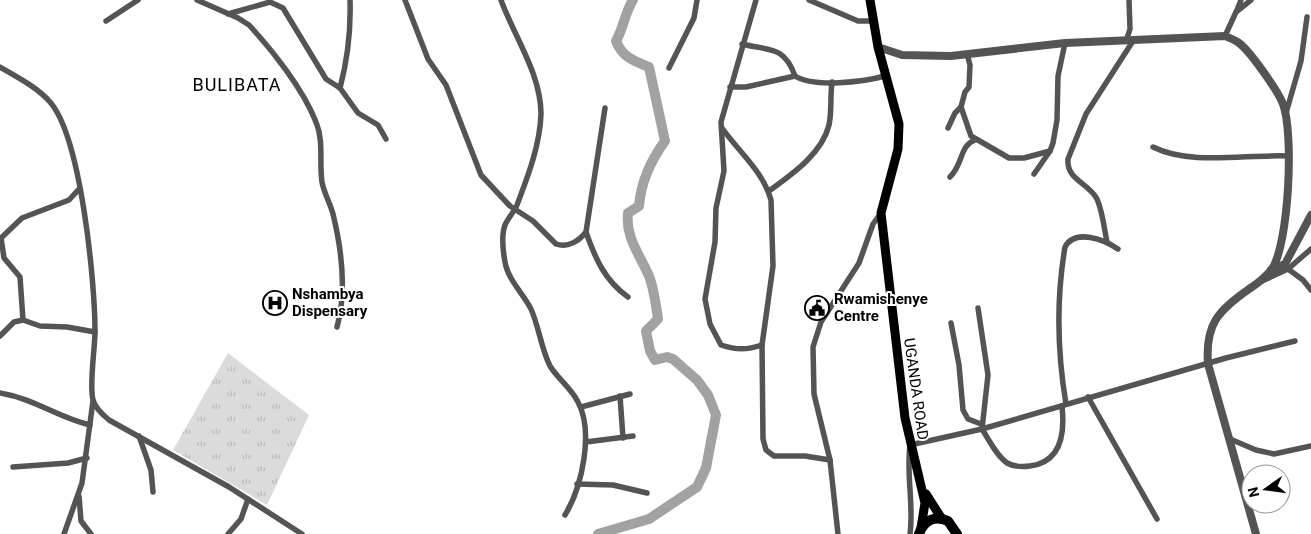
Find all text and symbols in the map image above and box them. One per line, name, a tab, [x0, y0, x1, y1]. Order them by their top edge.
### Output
district label: BULIBATA	[192, 74, 282, 95]
place label: Nshambya Dispensary	[292, 285, 368, 320]
hospital icon: Nshambya Dispensary	[262, 290, 288, 316]
place label: Rwamishenye Centre	[834, 290, 928, 325]
public building icon: Rwamishenye Centre	[804, 295, 830, 321]
street label: UGANDA ROAD	[900, 337, 932, 441]
north arrow	[1241, 464, 1291, 514]
text: N	[1244, 485, 1262, 499]

